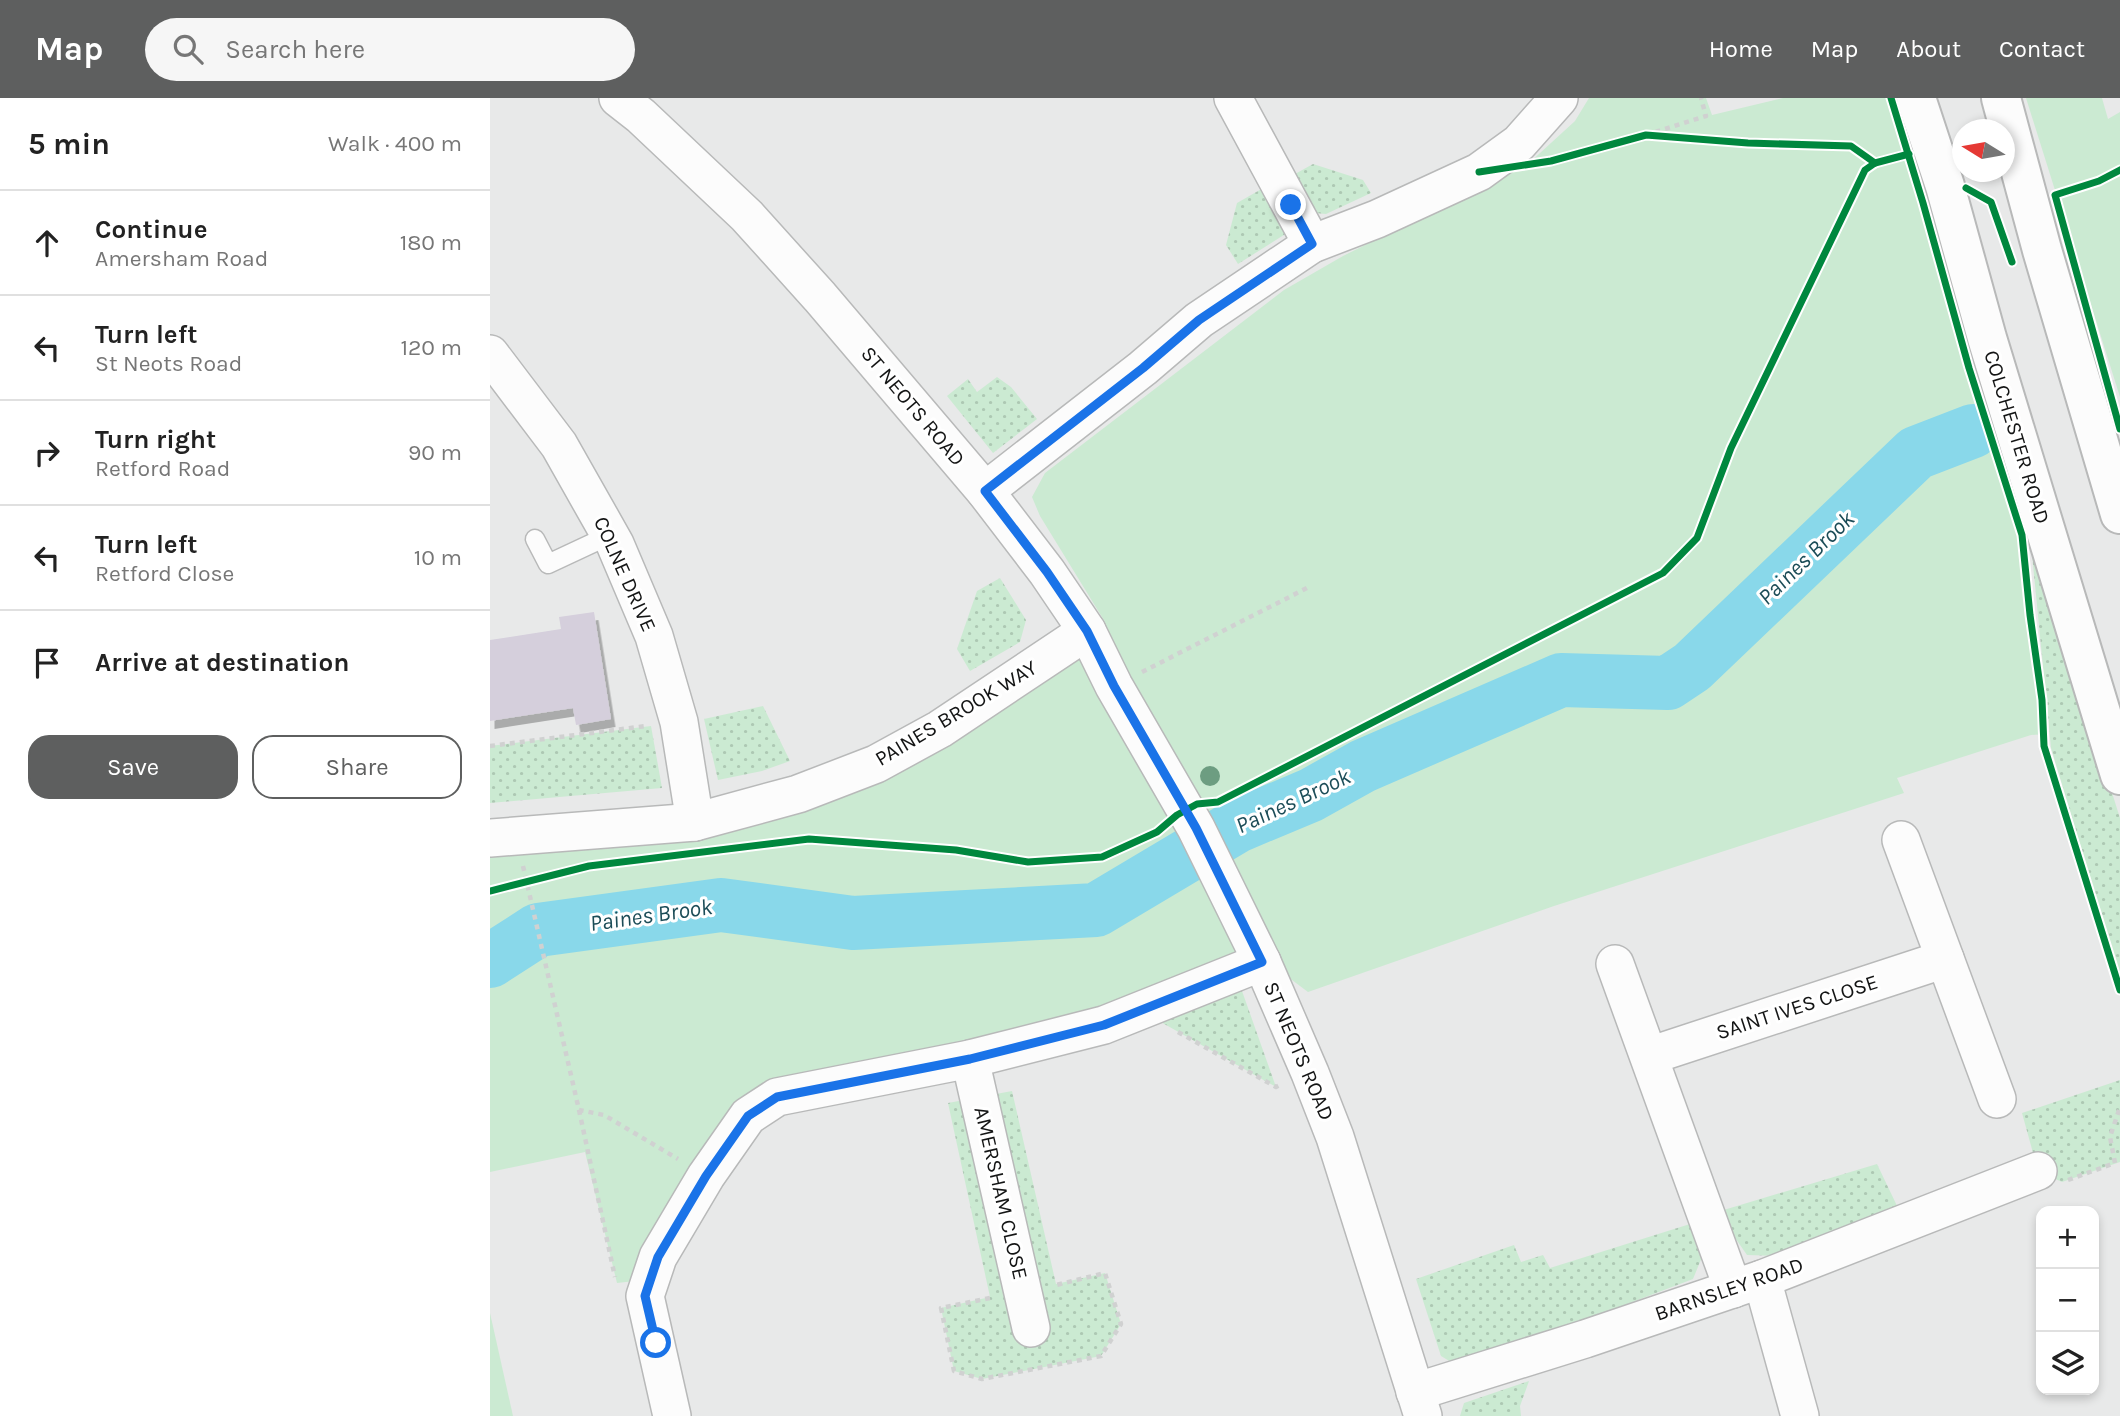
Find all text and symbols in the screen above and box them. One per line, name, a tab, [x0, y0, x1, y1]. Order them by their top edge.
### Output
search box	[145, 18, 635, 81]
text: Map	[35, 30, 103, 68]
icon: search	[169, 30, 207, 68]
text: Search here	[225, 34, 365, 65]
text: Home	[1709, 35, 1773, 63]
text: Map	[1811, 35, 1858, 63]
text: About	[1896, 35, 1961, 63]
text: Contact	[1999, 35, 2085, 63]
north arrow	[1952, 119, 2015, 182]
text: 5 min	[28, 126, 110, 162]
text: Walk · 400 m	[328, 130, 462, 157]
route end	[1275, 189, 1306, 220]
text: Continue	[95, 214, 207, 245]
icon: ahead	[28, 224, 66, 262]
text: 180 m	[400, 229, 462, 256]
text: Amersham Road	[95, 245, 268, 272]
text: Turn left	[95, 319, 197, 350]
icon: left	[28, 329, 66, 367]
text: 120 m	[400, 334, 462, 361]
street label: ST NEOTS ROAD	[856, 341, 970, 471]
street label: COLCHESTER ROAD	[1979, 347, 2055, 527]
text: St Neots Road	[95, 350, 242, 377]
text: Turn right	[95, 424, 216, 455]
icon: right	[28, 434, 66, 472]
text: 90 m	[408, 439, 462, 466]
text: Retford Road	[95, 455, 230, 482]
water label: Paines Brook	[1752, 505, 1860, 611]
street label: COLNE DRIVE	[589, 513, 661, 635]
text: Turn left	[95, 529, 197, 560]
icon: left	[28, 539, 66, 577]
text: 10 m	[414, 544, 462, 571]
text: Retford Close	[95, 560, 234, 587]
icon: arrive	[28, 644, 66, 682]
text: Arrive at destination	[95, 647, 349, 678]
street label: PAINES BROOK WAY	[871, 655, 1042, 771]
button: Save	[28, 735, 238, 799]
button: Share	[252, 735, 462, 799]
water label: Paines Brook	[1231, 763, 1355, 839]
water label: Paines Brook	[588, 893, 714, 937]
street label: SAINT IVES CLOSE	[1713, 970, 1881, 1044]
street label: ST NEOTS ROAD	[1259, 978, 1339, 1124]
street label: AMERSHAM CLOSE	[969, 1104, 1033, 1282]
map controls	[2036, 1206, 2099, 1395]
button: +	[2036, 1206, 2099, 1269]
street label: BARNSLEY ROAD	[1652, 1252, 1806, 1326]
button: −	[2036, 1269, 2099, 1332]
route start	[640, 1327, 671, 1358]
button: layers	[2036, 1332, 2099, 1395]

